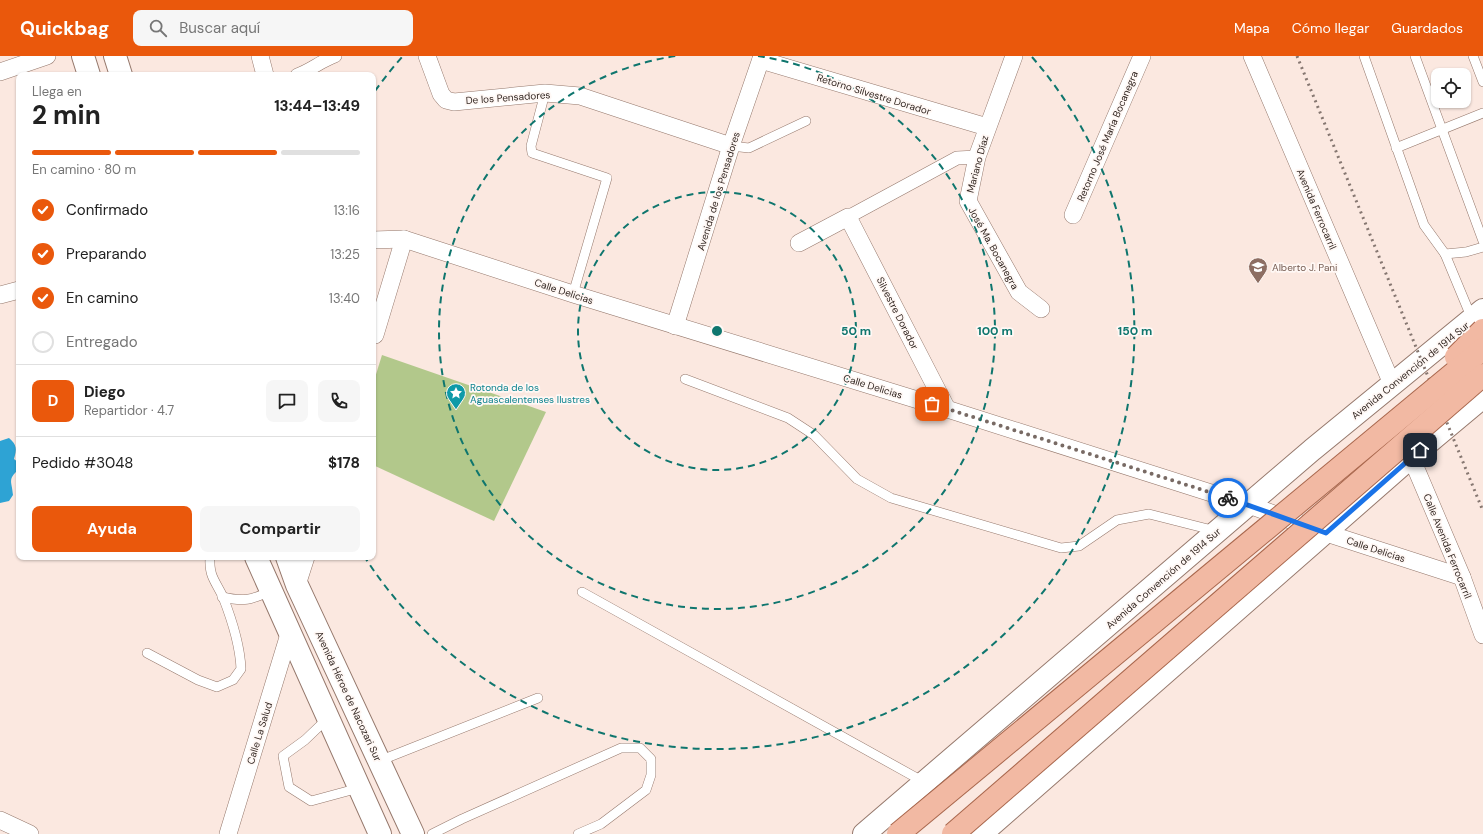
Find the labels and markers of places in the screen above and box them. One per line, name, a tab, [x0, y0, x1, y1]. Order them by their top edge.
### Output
school or university icon: Alberto J. Pani	[1247, 256, 1269, 284]
place label: Alberto J. Pani	[1272, 261, 1337, 274]
centre of rings	[710, 324, 724, 338]
place label: Rotonda de los Aguascalentenses Ilustres	[470, 381, 590, 406]
place icon: Rotonda de los Aguascalentenses Ilustres	[445, 382, 467, 410]
pin	[915, 387, 949, 421]
pin	[1403, 433, 1437, 467]

